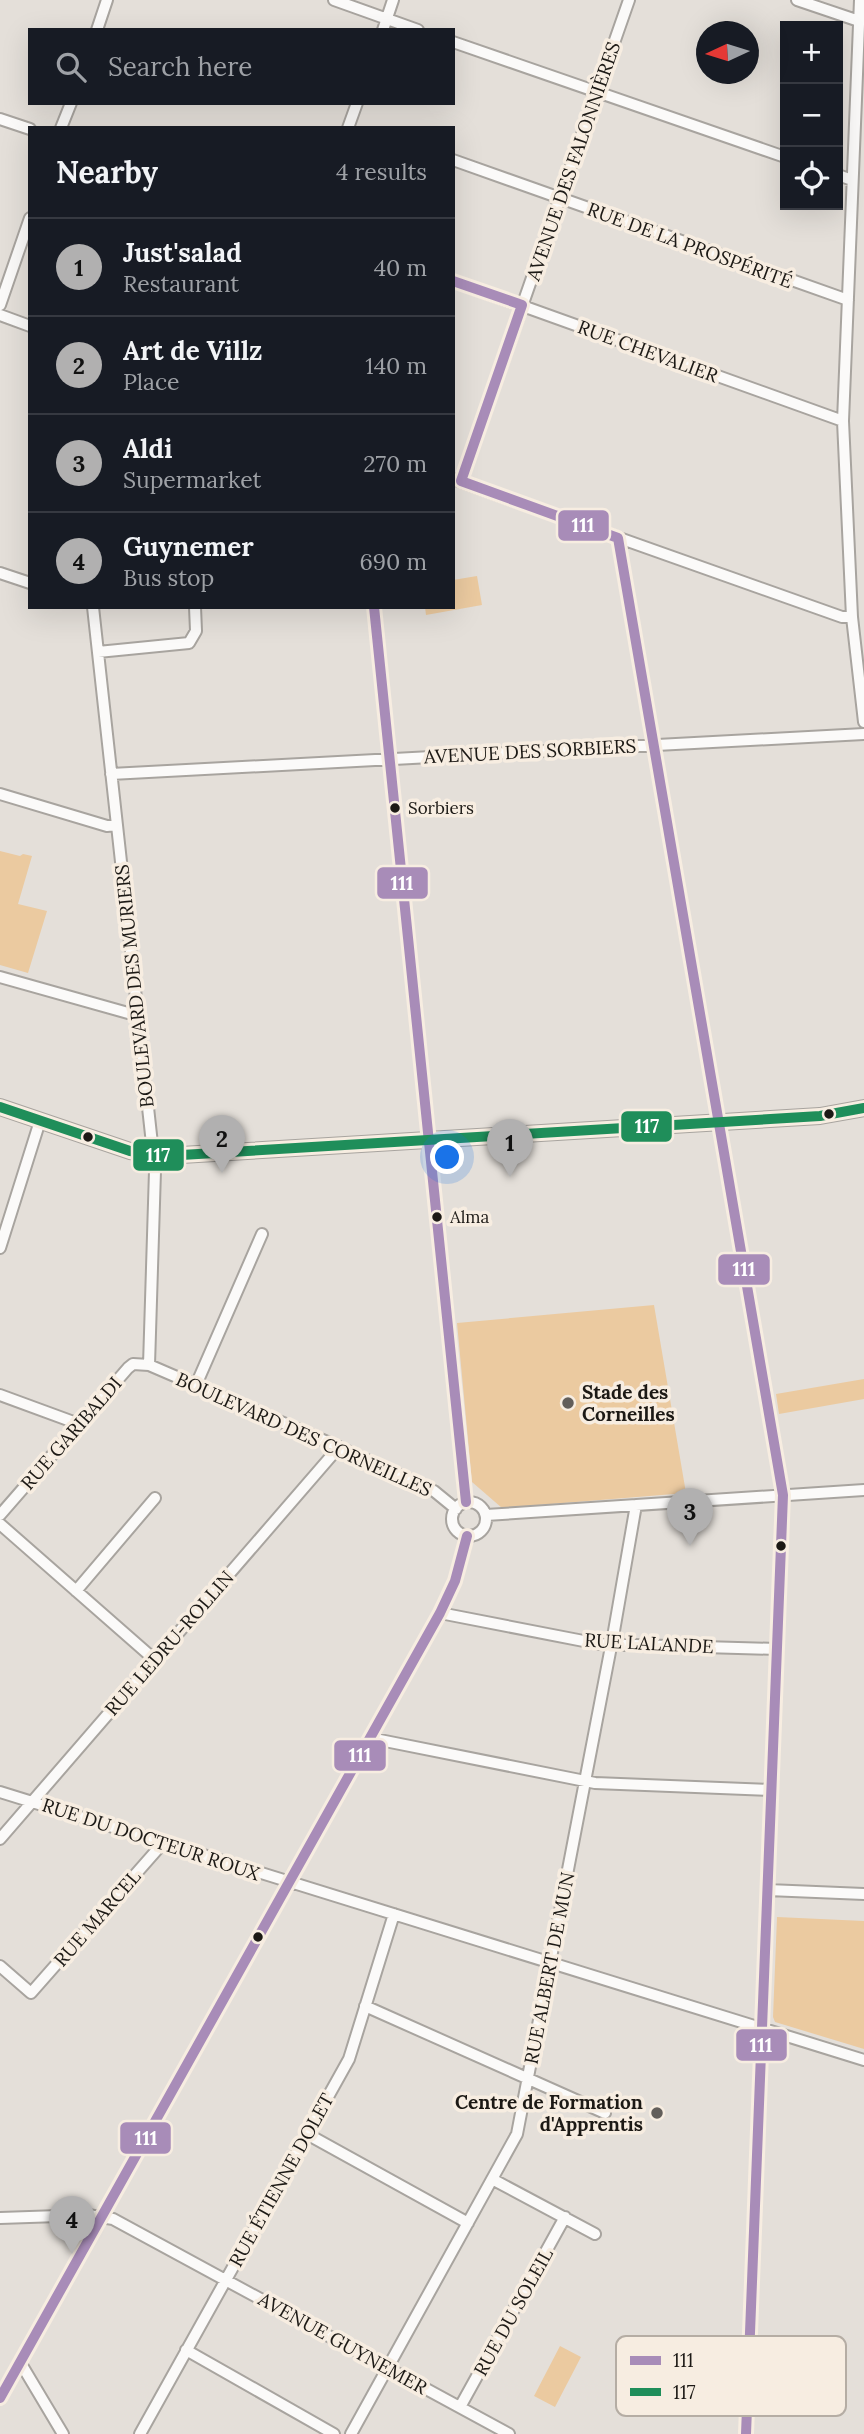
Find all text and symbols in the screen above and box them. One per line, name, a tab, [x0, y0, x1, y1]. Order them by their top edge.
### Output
north arrow	[696, 21, 759, 84]
map controls	[780, 21, 843, 210]
button: +	[780, 21, 843, 84]
search box	[28, 28, 455, 105]
street label: AVENUE DES FALONNIÈRES	[520, 38, 625, 285]
icon: search	[52, 48, 90, 86]
text: Search here	[108, 50, 252, 83]
button: −	[780, 84, 843, 147]
button: locate	[780, 147, 843, 210]
text: Nearby	[56, 153, 158, 191]
text: 4 results	[336, 157, 427, 186]
street label: RUE DE LA PROSPÉRITÉ	[584, 197, 796, 293]
text: Just'salad	[123, 236, 242, 269]
text: 1	[74, 253, 84, 282]
text: 40 m	[374, 253, 427, 282]
text: Restaurant	[123, 269, 239, 298]
street label: RUE CHEVALIER	[575, 315, 721, 388]
text: Art de Villz	[123, 334, 262, 367]
text: 2	[73, 351, 85, 380]
text: 140 m	[365, 351, 427, 380]
text: Place	[123, 367, 180, 396]
text: Aldi	[123, 432, 172, 465]
text: 3	[73, 449, 85, 478]
text: 270 m	[363, 449, 427, 478]
text: Supermarket	[123, 465, 261, 494]
line badge: 111	[557, 509, 610, 542]
text: 111	[571, 513, 595, 537]
text: Guynemer	[123, 530, 254, 563]
text: 4	[73, 547, 85, 576]
text: 690 m	[360, 547, 427, 576]
text: Bus stop	[123, 563, 214, 592]
street label: AVENUE DES SORBIERS	[422, 733, 637, 769]
place label: Sorbiers	[408, 797, 474, 819]
marker: Sorbiers	[388, 801, 402, 815]
street label: BOULEVARD DES MURIERS	[109, 863, 159, 1109]
line badge: 111	[376, 866, 429, 900]
text: 111	[390, 871, 414, 895]
unlabelled marker	[822, 1107, 836, 1121]
line badge: 117	[620, 1110, 673, 1143]
text: 117	[635, 1114, 659, 1138]
pin: 2	[199, 1115, 245, 1173]
pin: 1	[487, 1119, 533, 1177]
unlabelled marker	[81, 1130, 95, 1144]
line badge: 117	[132, 1138, 185, 1172]
your location	[430, 1140, 464, 1174]
text: 117	[146, 1143, 170, 1167]
place label: Alma	[449, 1206, 489, 1228]
marker: Alma	[430, 1210, 444, 1224]
line badge: 111	[717, 1253, 771, 1286]
text: 111	[732, 1257, 756, 1281]
street label: BOULEVARD DES CORNEILLES	[172, 1367, 436, 1501]
street label: RUE GARIBALDI	[15, 1372, 127, 1494]
place label: Stade des Corneilles	[582, 1380, 675, 1426]
marker: Stade des Corneilles	[560, 1395, 576, 1411]
pin: 3	[667, 1488, 713, 1546]
unlabelled marker	[774, 1539, 788, 1553]
street label: RUE LEDRU-ROLLIN	[99, 1566, 239, 1720]
street label: RUE LALANDE	[584, 1628, 714, 1658]
line badge: 111	[333, 1739, 387, 1772]
text: 111	[348, 1743, 372, 1767]
street label: RUE DU DOCTEUR ROUX	[39, 1792, 264, 1886]
street label: RUE MARCEL	[48, 1865, 146, 1971]
street label: RUE ALBERT DE MUN	[519, 1870, 579, 2066]
unlabelled marker	[251, 1930, 265, 1944]
line badge: 111	[735, 2028, 788, 2062]
text: 111	[749, 2033, 773, 2057]
street label: RUE ÉTIENNE DOLET	[223, 2089, 339, 2271]
place label: Centre de Formation d'Apprentis	[455, 2090, 643, 2136]
marker: Centre de Formation d'Apprentis	[649, 2105, 665, 2121]
line badge: 111	[119, 2121, 172, 2155]
text: 111	[134, 2126, 158, 2150]
pin: 4	[49, 2196, 95, 2254]
street label: RUE DU SOLEIL	[468, 2244, 558, 2380]
street label: AVENUE GUYNEMER	[254, 2286, 432, 2399]
legend	[616, 2336, 846, 2416]
text: 111	[673, 2348, 694, 2372]
text: 117	[673, 2380, 696, 2404]

